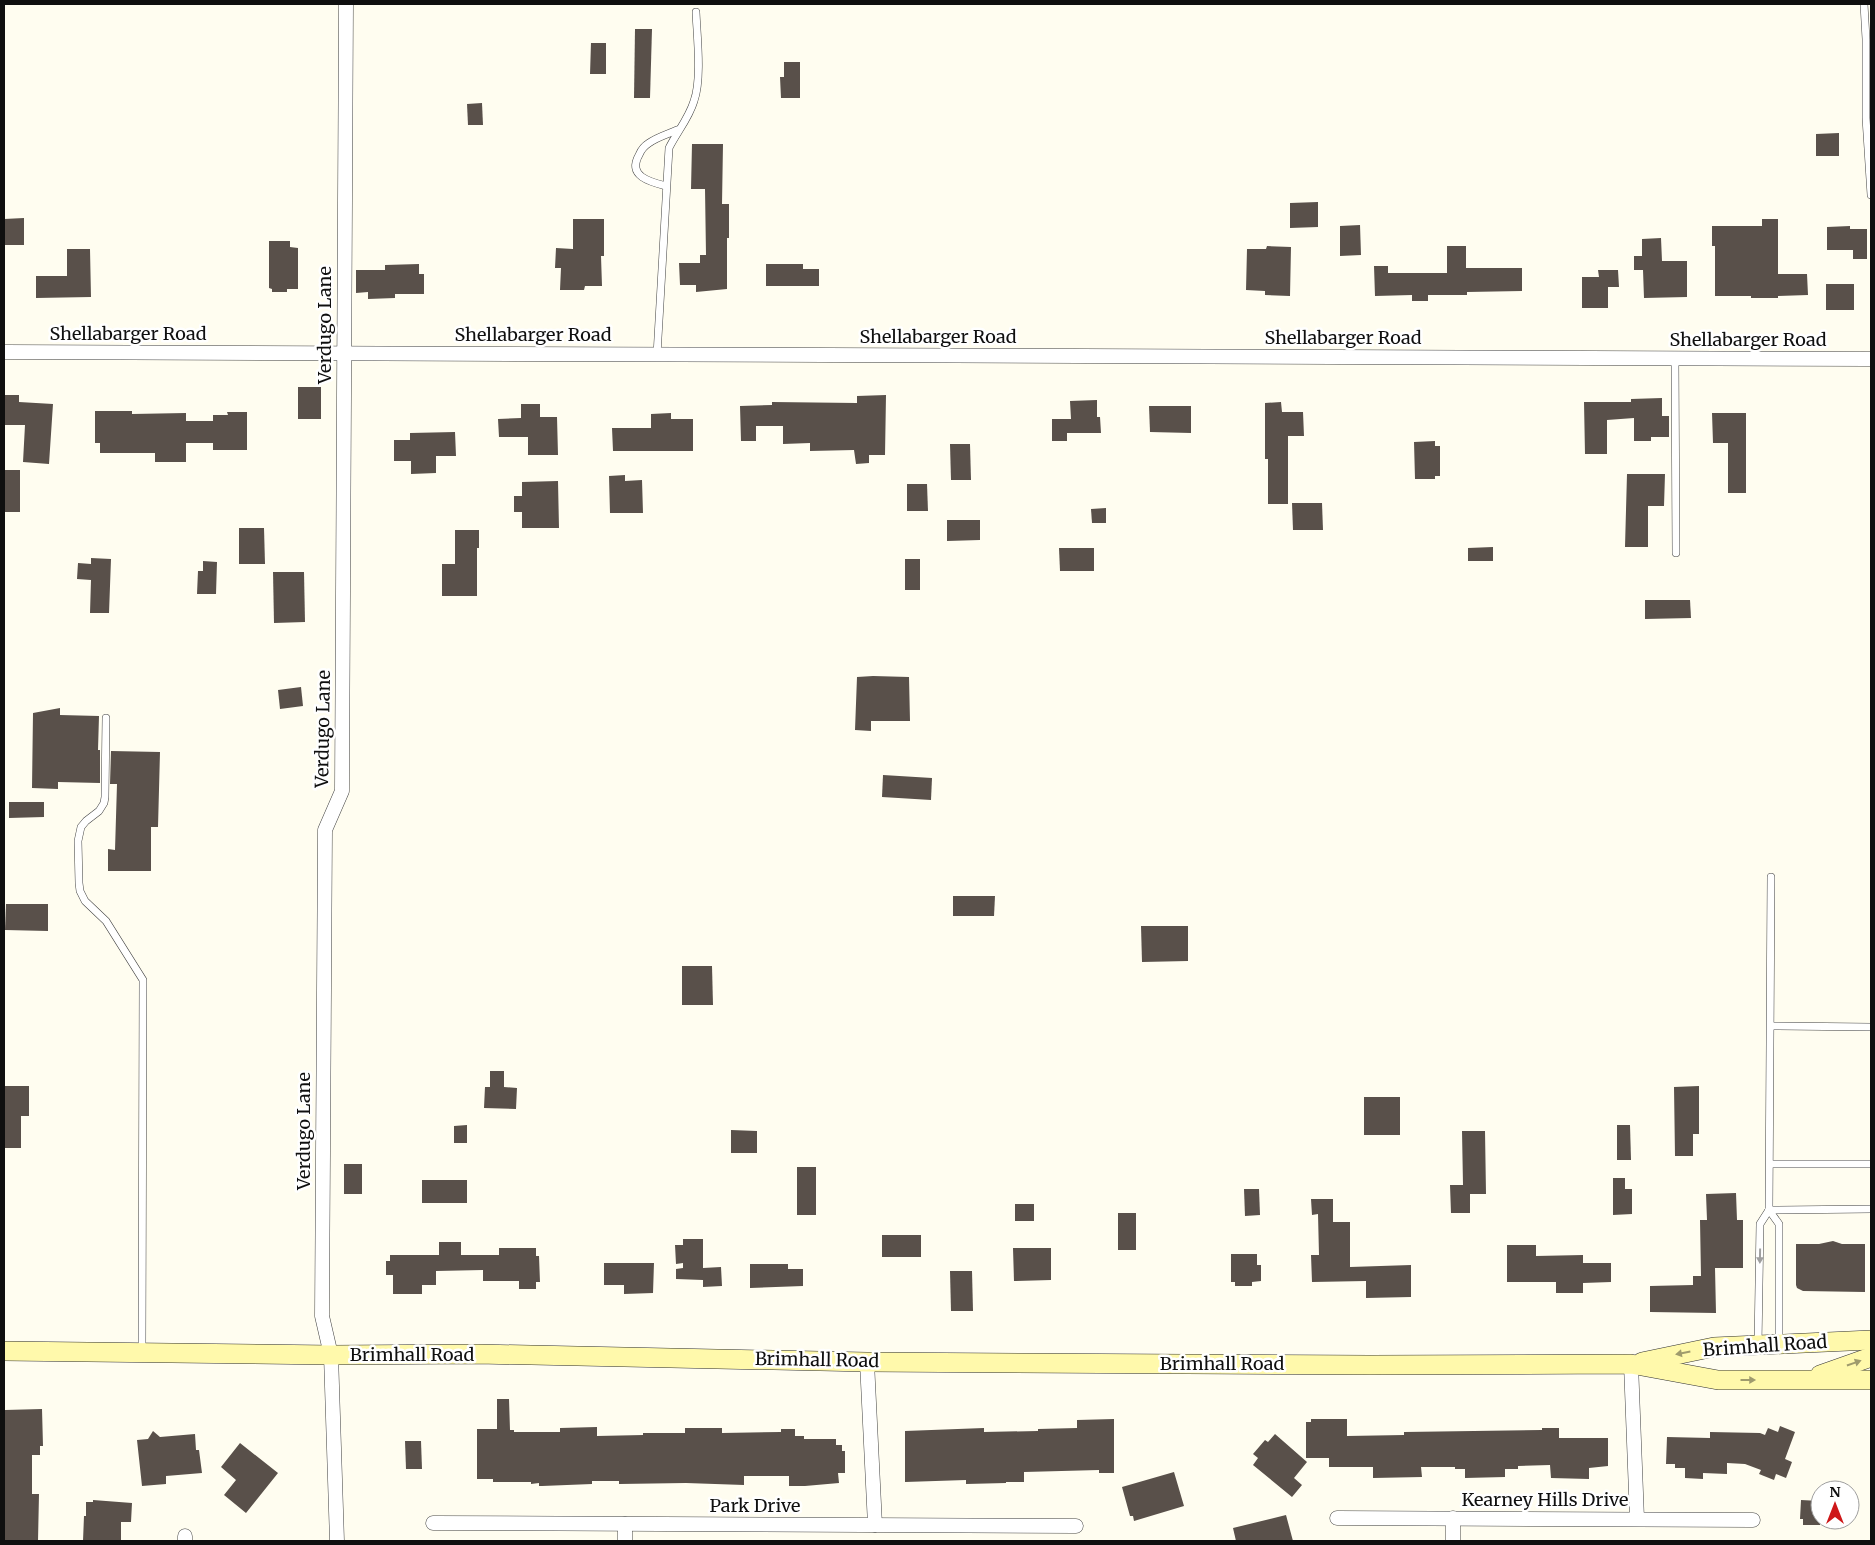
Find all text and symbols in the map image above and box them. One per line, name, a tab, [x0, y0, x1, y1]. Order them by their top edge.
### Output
street label: Verdugo Lane	[313, 266, 336, 385]
street label: Shellabarger Road	[50, 322, 207, 345]
street label: Shellabarger Road	[455, 323, 612, 346]
street label: Shellabarger Road	[860, 325, 1017, 348]
street label: Shellabarger Road	[1265, 326, 1422, 349]
street label: Shellabarger Road	[1670, 328, 1827, 351]
street label: Verdugo Lane	[310, 670, 335, 789]
street label: Verdugo Lane	[292, 1072, 315, 1191]
one-way arrow	[1755, 1248, 1763, 1264]
street label: Brimhall Road	[1702, 1330, 1828, 1361]
street label: Brimhall Road	[350, 1343, 474, 1366]
street label: Brimhall Road	[755, 1347, 880, 1372]
one-way arrow	[1676, 1349, 1691, 1357]
street label: Brimhall Road	[1160, 1352, 1284, 1375]
one-way arrow	[1847, 1359, 1862, 1366]
one-way arrow	[1740, 1376, 1756, 1384]
north arrow	[1810, 1480, 1860, 1530]
text: N	[1829, 1483, 1841, 1501]
street label: Kearney Hills Drive	[1462, 1488, 1628, 1511]
street label: Park Drive	[709, 1494, 801, 1517]

